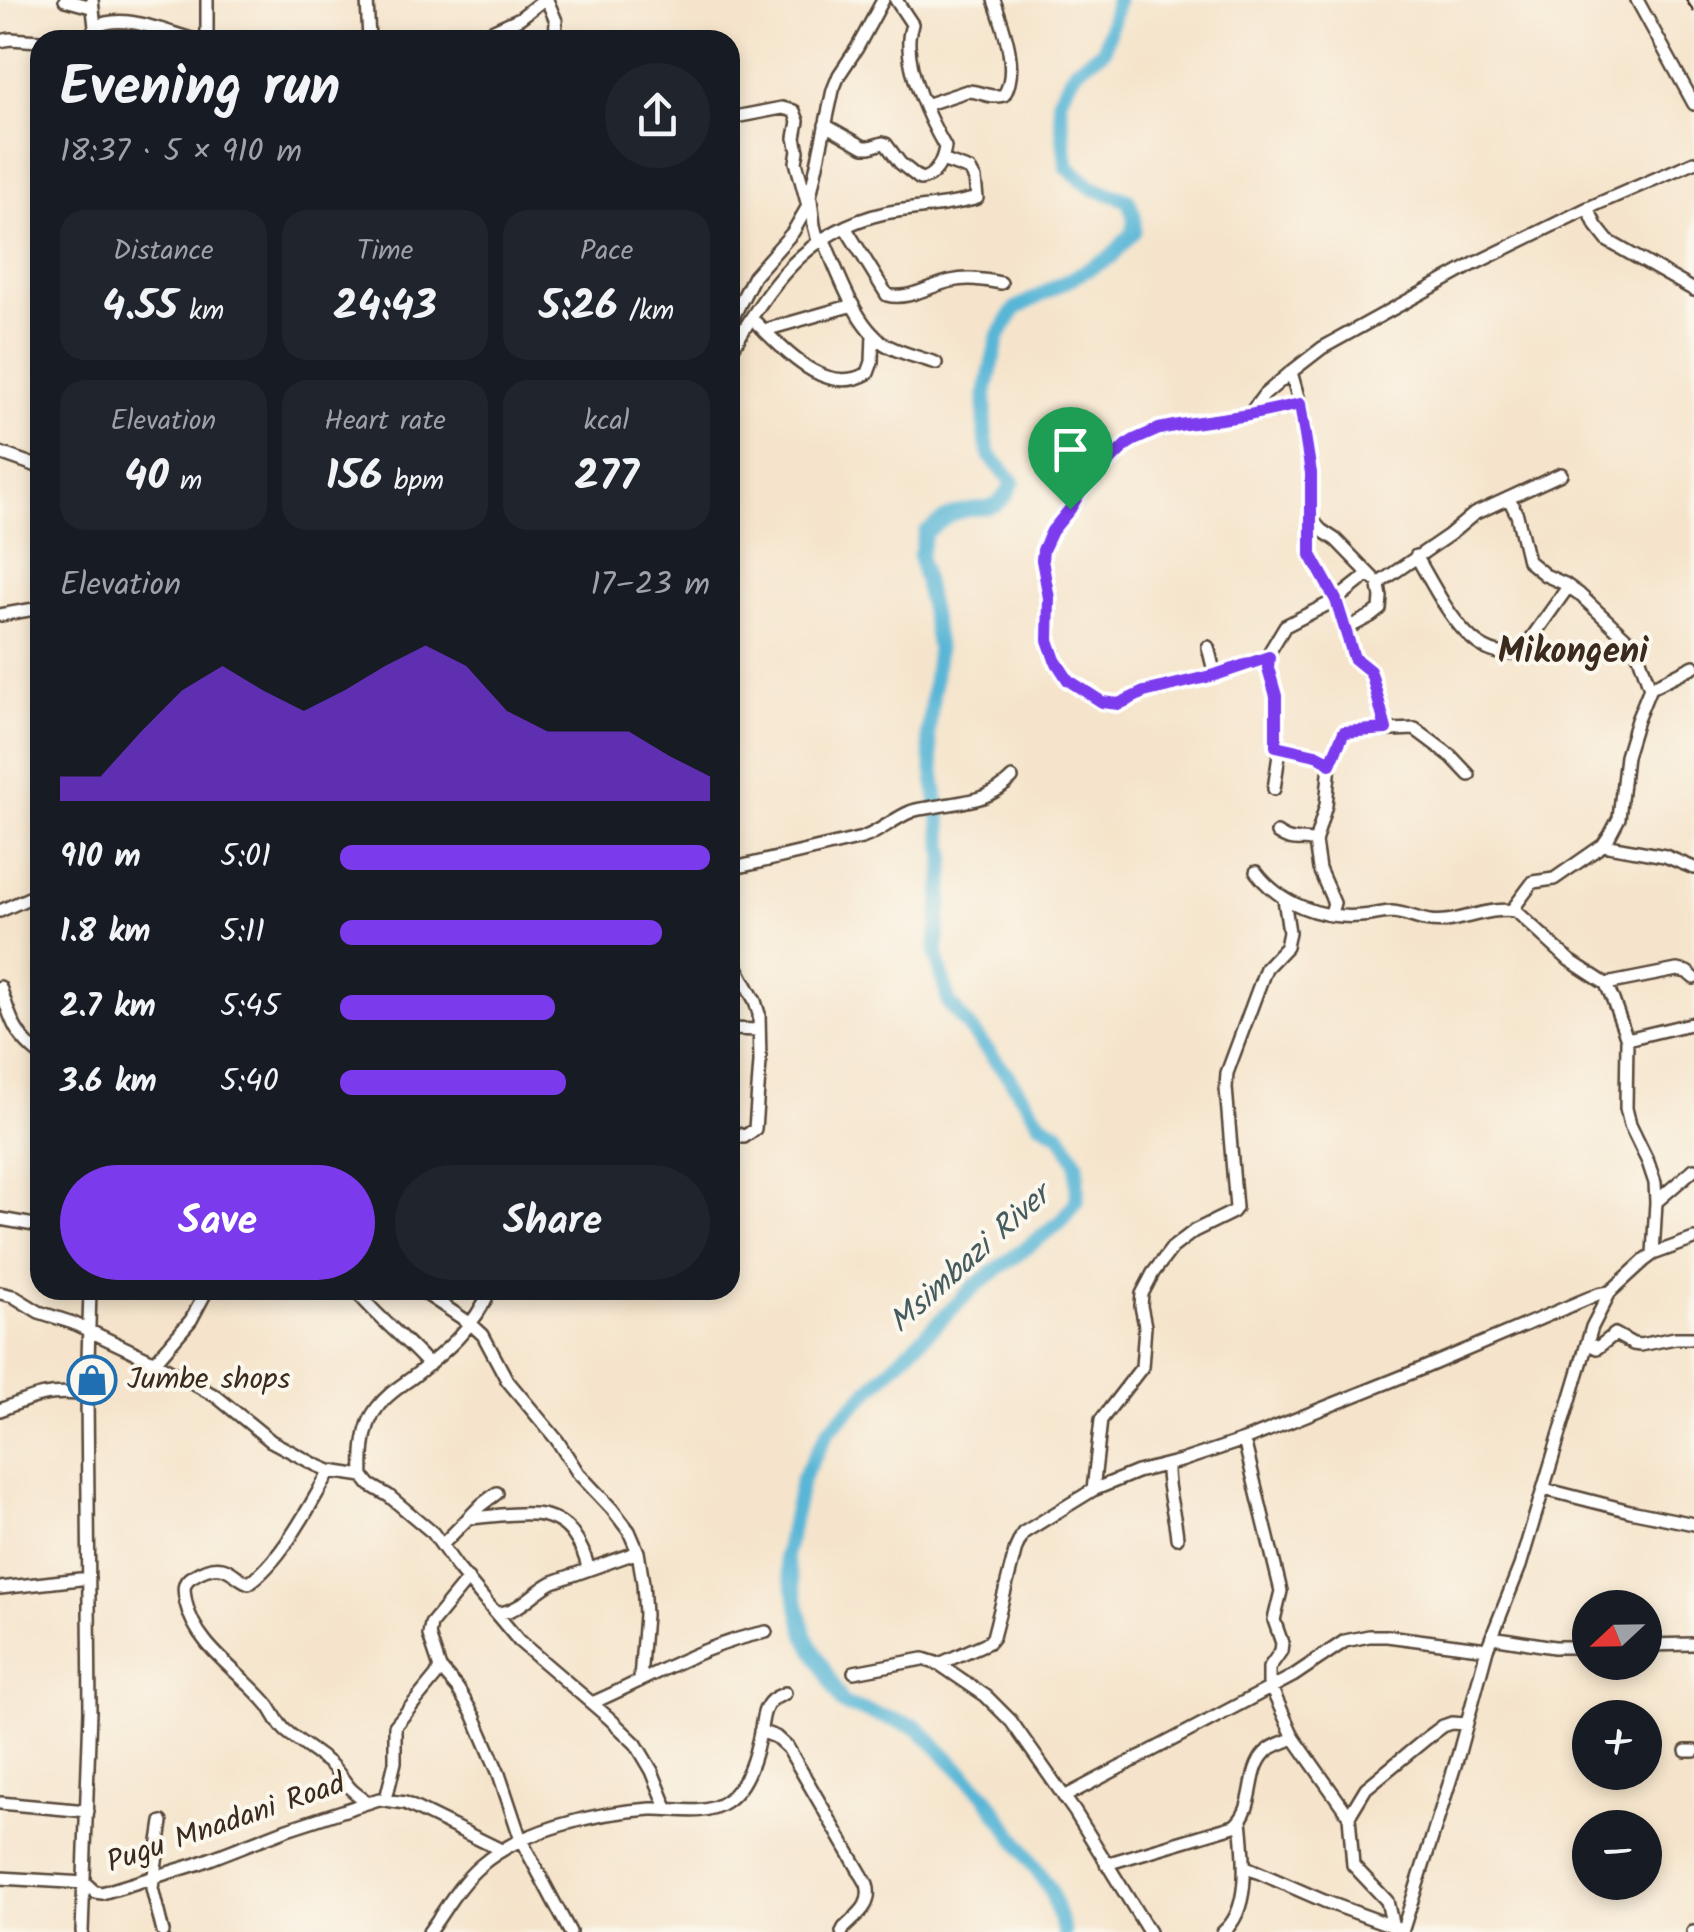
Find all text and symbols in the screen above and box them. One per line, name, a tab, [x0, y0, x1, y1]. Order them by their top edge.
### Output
text: Evening run	[60, 46, 340, 133]
button: share	[605, 63, 710, 168]
text: 18:37 · 5 × 910 m	[60, 127, 302, 178]
text: Distance	[113, 229, 214, 274]
text: Time	[357, 229, 413, 274]
text: Pace	[580, 229, 633, 274]
text: 4.55	[102, 274, 178, 341]
text: 24:43	[333, 274, 437, 341]
text: 5:26	[539, 274, 618, 341]
text: km	[178, 289, 224, 334]
text: /km	[618, 289, 674, 334]
text: Elevation	[110, 399, 216, 444]
text: Heart rate	[324, 399, 446, 444]
text: kcal	[584, 399, 629, 444]
pin	[1028, 407, 1113, 510]
icon: arrive	[1043, 422, 1098, 477]
text: 40	[124, 444, 169, 511]
text: 156	[326, 444, 383, 511]
text: 277	[575, 444, 639, 511]
text: m	[169, 459, 202, 504]
text: bpm	[383, 459, 444, 504]
text: Elevation	[60, 560, 181, 611]
text: 17–23 m	[591, 560, 710, 611]
district label: Mikongeni	[1498, 625, 1649, 681]
text: 910 m	[60, 832, 141, 883]
text: 5:01	[220, 832, 271, 883]
text: 1.8 km	[60, 907, 150, 958]
text: 5:11	[220, 907, 265, 958]
text: 2.7 km	[60, 982, 156, 1033]
text: 5:45	[220, 982, 280, 1033]
text: 3.6 km	[60, 1057, 157, 1108]
text: 5:40	[220, 1057, 279, 1108]
button: Save	[60, 1165, 375, 1280]
button: Share	[395, 1165, 710, 1280]
water label: Msimbazi River	[877, 1169, 1067, 1347]
shop icon: Jumbe shops	[66, 1354, 118, 1406]
place label: Jumbe shops	[127, 1356, 290, 1404]
north arrow	[1572, 1590, 1662, 1680]
map controls	[1572, 1590, 1662, 1900]
button: +	[1572, 1700, 1662, 1790]
street label: Pugu Mnadani Road	[100, 1760, 353, 1887]
button: −	[1572, 1810, 1662, 1900]

